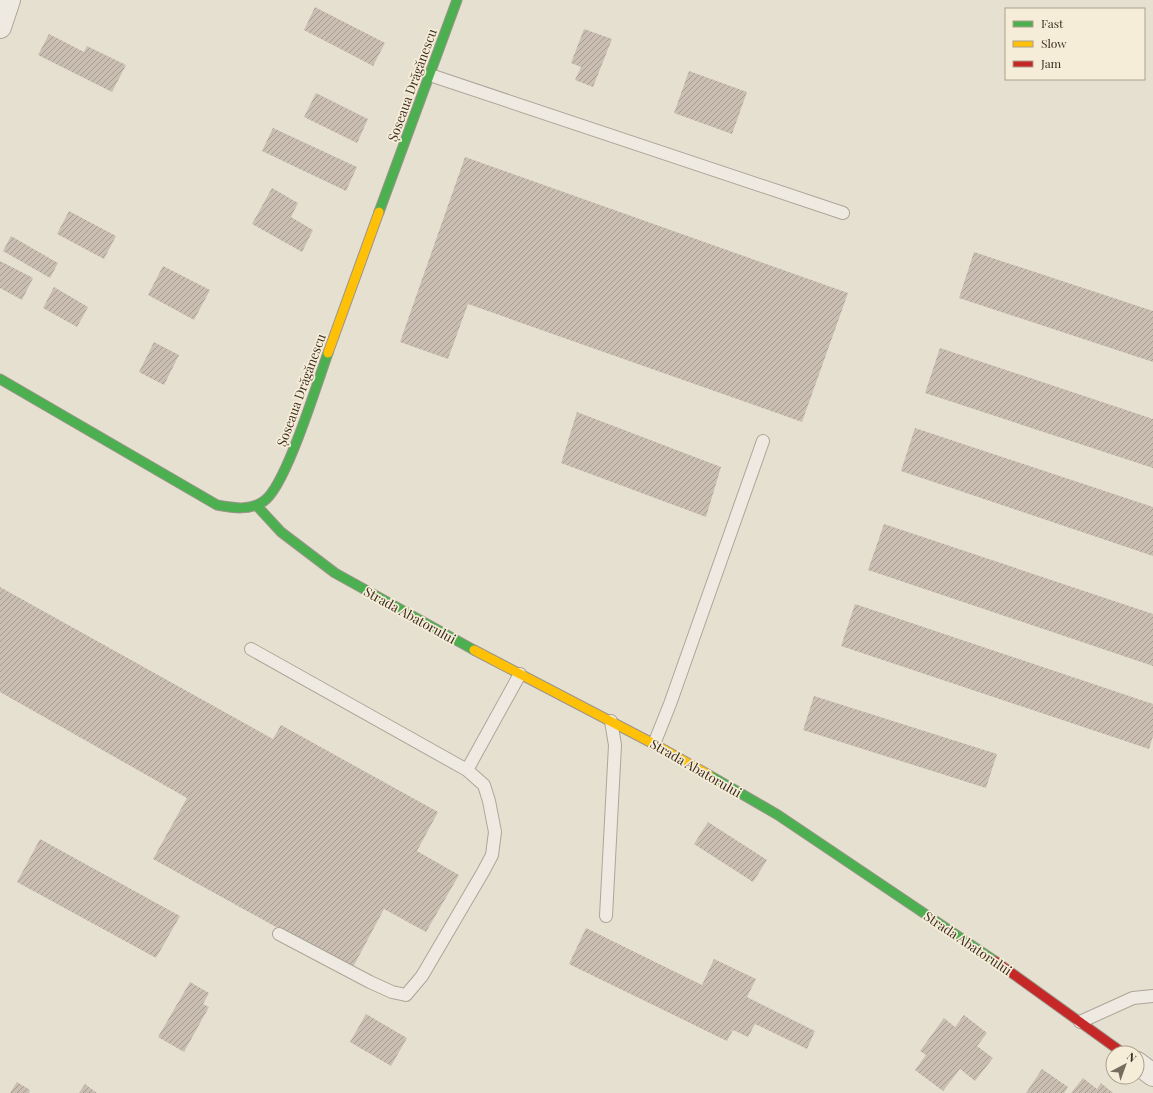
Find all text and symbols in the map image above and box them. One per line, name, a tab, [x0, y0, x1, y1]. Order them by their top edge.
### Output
legend	[1005, 8, 1145, 80]
text: Fast	[1041, 15, 1064, 31]
street label: Șoseaua Drăgănescu	[383, 26, 440, 144]
text: Slow	[1041, 35, 1067, 51]
text: Jam	[1040, 55, 1062, 71]
street label: Șoseaua Drăgănescu	[272, 331, 329, 449]
street label: Strada Abatorului	[361, 582, 459, 647]
street label: Strada Abatorului	[648, 735, 745, 801]
street label: Strada Abatorului	[921, 907, 1016, 978]
north arrow	[1105, 1045, 1145, 1085]
text: N	[1124, 1049, 1140, 1065]

